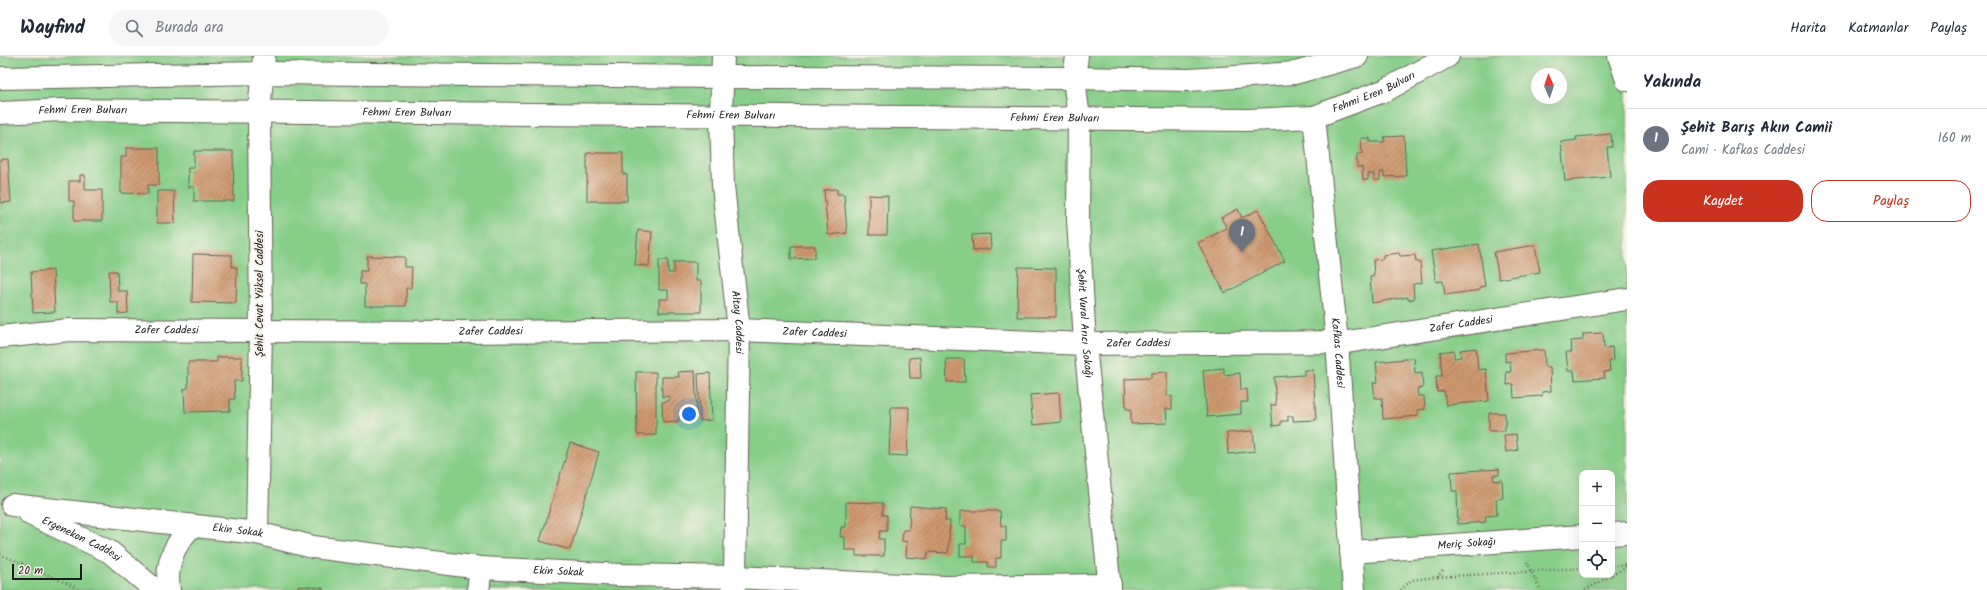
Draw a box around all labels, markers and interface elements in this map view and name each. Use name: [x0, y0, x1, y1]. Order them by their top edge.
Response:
search box: [109, 10, 389, 46]
text: Wayfind: [20, 13, 85, 43]
text: Burada ara: [155, 16, 223, 40]
icon: search: [123, 17, 145, 39]
text: Harita: [1790, 17, 1826, 39]
text: Katmanlar: [1848, 17, 1908, 39]
text: Paylaş: [1930, 17, 1967, 39]
street label: Fehmi Eren Bulvarı: [1330, 66, 1419, 118]
north arrow: [1531, 68, 1567, 104]
text: Yakında: [1643, 69, 1701, 96]
street label: Fehmi Eren Bulvarı: [38, 101, 128, 120]
street label: Fehmi Eren Bulvarı: [362, 104, 452, 122]
street label: Fehmi Eren Bulvarı: [686, 106, 776, 125]
street label: Fehmi Eren Bulvarı: [1010, 109, 1100, 128]
text: Şehit Barış Akın Camii: [1681, 116, 1832, 140]
text: 1: [1654, 128, 1658, 149]
text: 160 m: [1938, 128, 1971, 149]
text: Cami · Kafkas Caddesi: [1681, 140, 1805, 161]
button: Kaydet: [1643, 180, 1803, 222]
button: Paylaş: [1811, 180, 1971, 222]
pin: 1: [1229, 219, 1255, 252]
street label: Şehit Cevat Yüksel Caddesi: [251, 230, 269, 357]
street label: Şehit Vural Arıcı Sokağı: [1072, 268, 1097, 379]
street label: Altay Caddesi: [726, 290, 748, 354]
street label: Zafer Caddesi: [1428, 311, 1494, 338]
street label: Kafkas Caddesi: [1326, 317, 1349, 389]
street label: Zafer Caddesi: [135, 321, 199, 340]
street label: Zafer Caddesi: [458, 323, 523, 341]
street label: Zafer Caddesi: [782, 323, 847, 343]
street label: Zafer Caddesi: [1106, 334, 1171, 353]
your location: [679, 404, 699, 424]
map controls: [1579, 470, 1615, 578]
button: +: [1579, 470, 1615, 506]
button: −: [1579, 506, 1615, 542]
street label: Ergenekon Caddesi: [39, 512, 125, 567]
street label: Ekin Sokak: [211, 519, 266, 543]
street label: Meriç Sokağı: [1437, 533, 1497, 555]
button: locate: [1579, 542, 1615, 578]
scale bar: [12, 562, 82, 581]
text: 20 m: [18, 562, 43, 580]
street label: Ekin Sokak: [532, 562, 585, 582]

